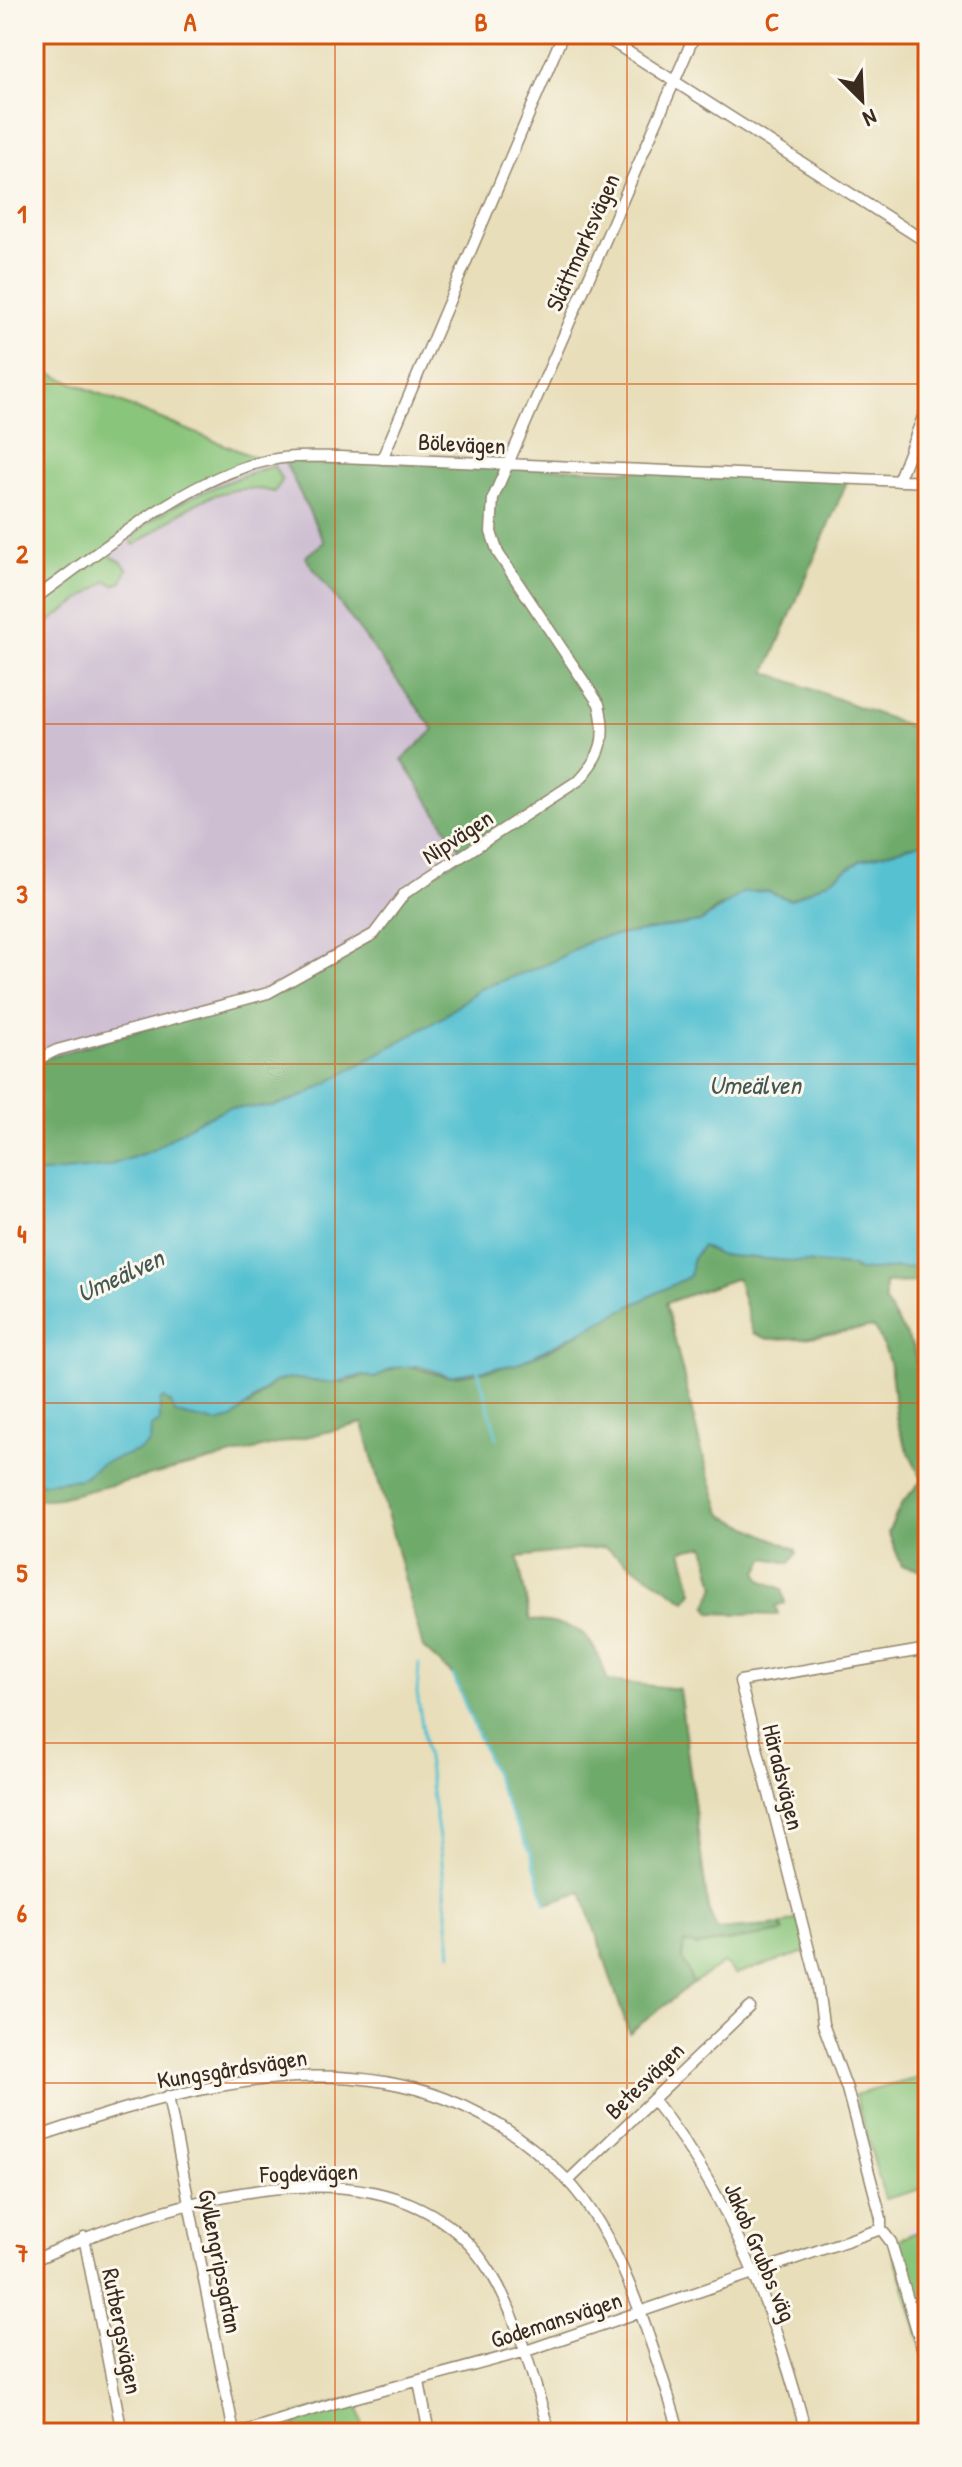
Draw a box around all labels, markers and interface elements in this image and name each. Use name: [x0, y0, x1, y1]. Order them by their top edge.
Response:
text: A: [184, 4, 197, 39]
text: B: [474, 4, 488, 39]
text: C: [765, 4, 779, 39]
north arrow: [822, 60, 902, 140]
text: N: [858, 102, 882, 134]
street label: Slättmarksvägen: [537, 168, 627, 316]
text: 1: [17, 196, 27, 231]
street label: Bölevägen: [417, 425, 507, 461]
text: 2: [16, 536, 29, 571]
street label: Nipvägen: [415, 801, 499, 871]
text: 3: [16, 876, 28, 911]
water label: Umeälven: [709, 1067, 803, 1102]
text: 4: [17, 1216, 27, 1251]
water label: Umeälven: [71, 1239, 171, 1310]
text: 5: [17, 1555, 28, 1590]
street label: Häradsvägen: [755, 1721, 813, 1833]
text: 6: [17, 1895, 28, 1930]
street label: Betesvägen: [597, 2034, 691, 2126]
street label: Kungsgårdsvägen: [155, 2040, 309, 2096]
street label: Fogdevägen: [258, 2154, 359, 2190]
street label: Jakob Grubbs väg: [717, 2178, 805, 2326]
street label: Gyllengripsgatan: [191, 2186, 251, 2336]
text: 7: [15, 2235, 29, 2270]
street label: Rutbergsvägen: [95, 2265, 151, 2397]
street label: Godemansvägen: [486, 2283, 626, 2355]

